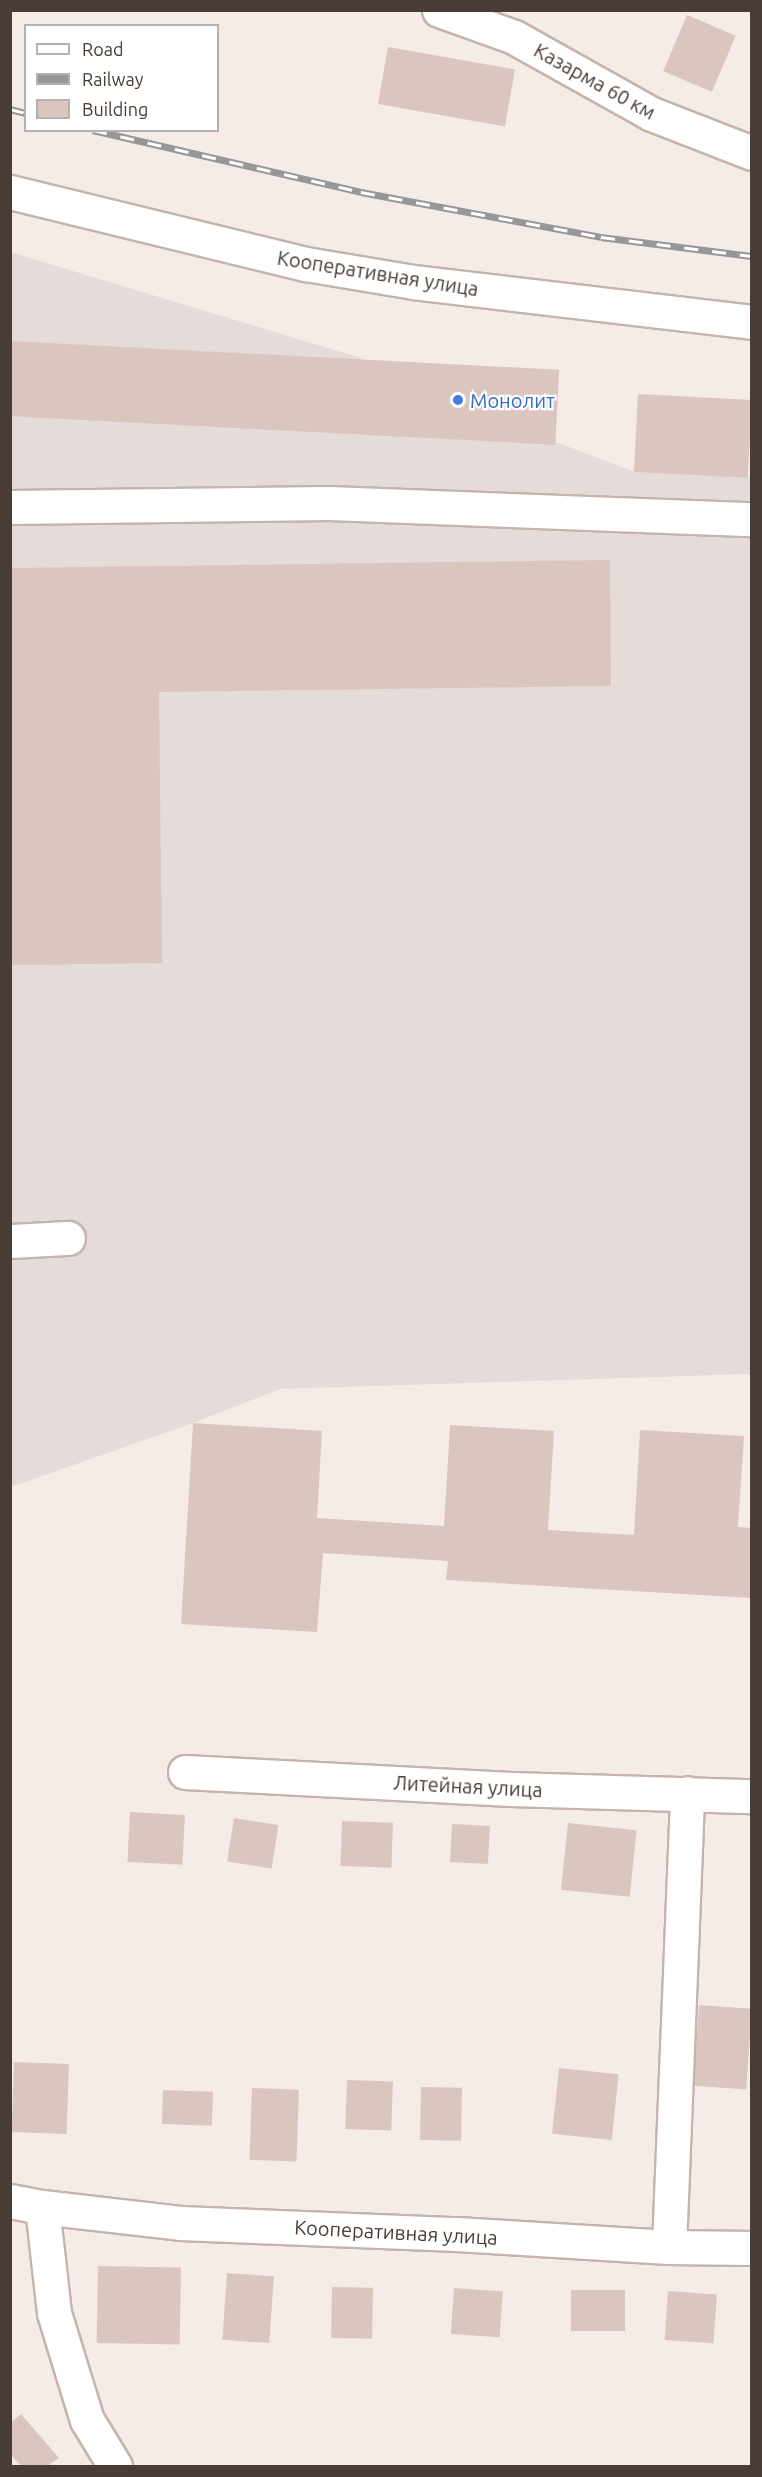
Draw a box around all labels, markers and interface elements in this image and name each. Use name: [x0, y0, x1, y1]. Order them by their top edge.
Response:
legend: [24, 24, 219, 132]
street label: Казарма 60 км: [530, 38, 660, 124]
text: Road: [82, 39, 124, 59]
text: Railway: [82, 69, 143, 89]
text: Building: [82, 99, 148, 119]
street label: Кооперативная улица: [276, 245, 480, 301]
place label: Монолит: [470, 388, 555, 412]
marker: Монолит: [451, 393, 465, 407]
street label: Литейная улица: [393, 1770, 543, 1802]
street label: Кооперативная улица: [294, 2215, 498, 2249]

